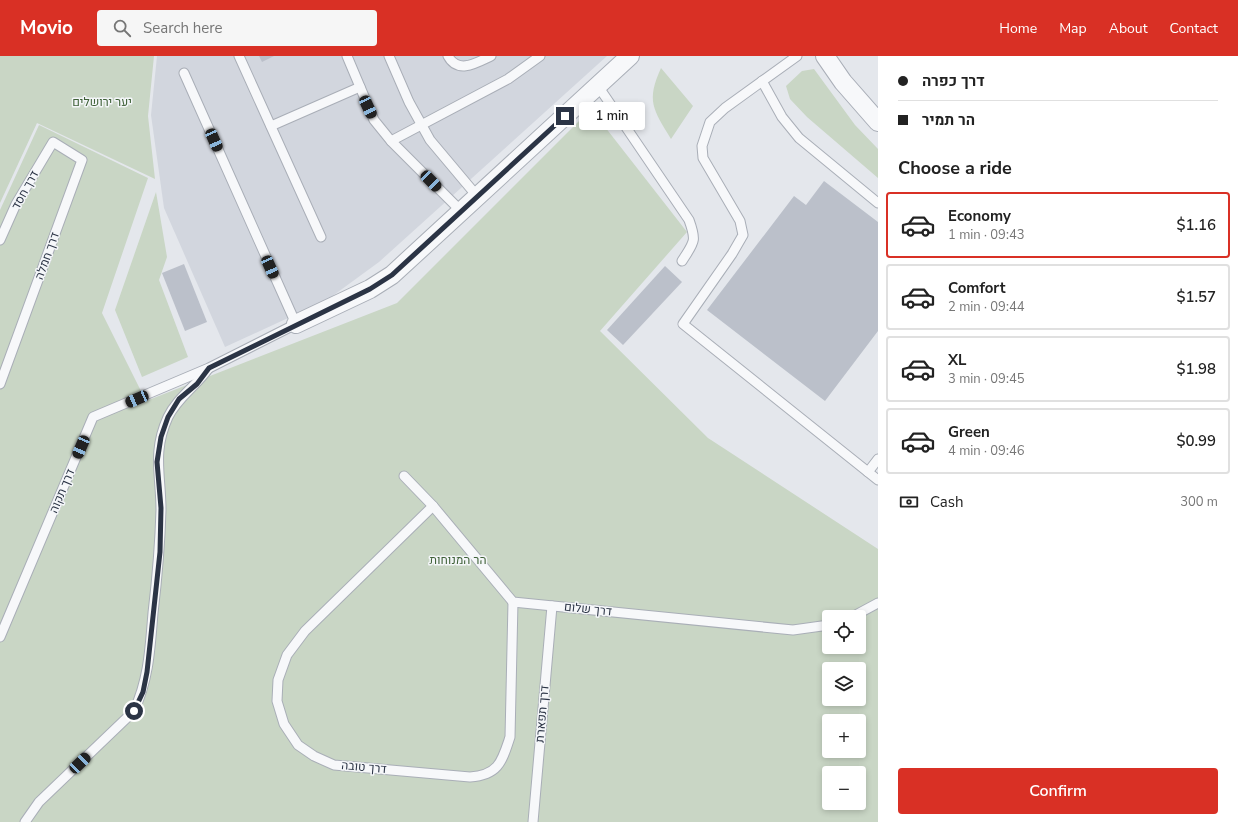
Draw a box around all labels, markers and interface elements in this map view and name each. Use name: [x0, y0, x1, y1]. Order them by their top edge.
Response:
search box: [97, 10, 377, 46]
text: Movio: [20, 15, 73, 41]
icon: search: [111, 17, 133, 39]
text: Search here: [143, 18, 223, 38]
text: Home: [999, 19, 1037, 38]
text: Map: [1059, 19, 1087, 38]
text: About: [1109, 19, 1148, 38]
text: Contact: [1170, 19, 1218, 38]
text: דרך כפרה: [922, 71, 985, 91]
park label: יער ירושלים: [72, 94, 132, 110]
car: [357, 94, 379, 120]
callout: 1 min: [579, 102, 645, 130]
route end: [556, 107, 574, 125]
text: 1 min: [595, 107, 629, 125]
text: הר תמיר: [922, 110, 975, 130]
car: [204, 127, 224, 153]
text: Choose a ride: [898, 156, 1012, 180]
street label: דרך חסד: [8, 168, 42, 212]
car: [418, 168, 444, 194]
text: Economy: [948, 206, 1011, 226]
icon: car: [900, 207, 936, 243]
text: $1.16: [1176, 215, 1216, 235]
text: 1 min · 09:43: [948, 226, 1024, 244]
street label: דרך חמלה: [31, 230, 63, 282]
car: [260, 254, 280, 280]
text: Comfort: [948, 278, 1005, 298]
icon: car: [900, 279, 936, 315]
text: $1.57: [1176, 287, 1216, 307]
text: 2 min · 09:44: [948, 298, 1024, 316]
text: XL: [948, 350, 967, 370]
icon: car: [900, 351, 936, 387]
text: $1.98: [1176, 359, 1216, 379]
text: 3 min · 09:45: [948, 370, 1024, 388]
car: [124, 389, 150, 409]
text: Green: [948, 422, 990, 442]
icon: car: [900, 423, 936, 459]
text: $0.99: [1176, 431, 1216, 451]
car: [71, 434, 91, 460]
text: 4 min · 09:46: [948, 442, 1024, 460]
street label: דרך תקוה: [46, 466, 78, 516]
icon: cash: [898, 491, 920, 513]
text: Cash: [930, 492, 964, 512]
text: 300 m: [1180, 493, 1218, 511]
park label: הר המנוחות: [430, 552, 486, 568]
street label: דרך שלום: [563, 599, 613, 619]
map controls: [822, 610, 866, 810]
button: locate: [822, 610, 866, 654]
button: layers: [822, 662, 866, 706]
street label: דרך תפארת: [532, 685, 552, 743]
route start: [125, 702, 143, 720]
button: +: [822, 714, 866, 758]
car: [67, 750, 93, 776]
street label: דרך טובה: [341, 757, 387, 777]
button: −: [822, 766, 866, 810]
button: Confirm: [898, 768, 1218, 814]

